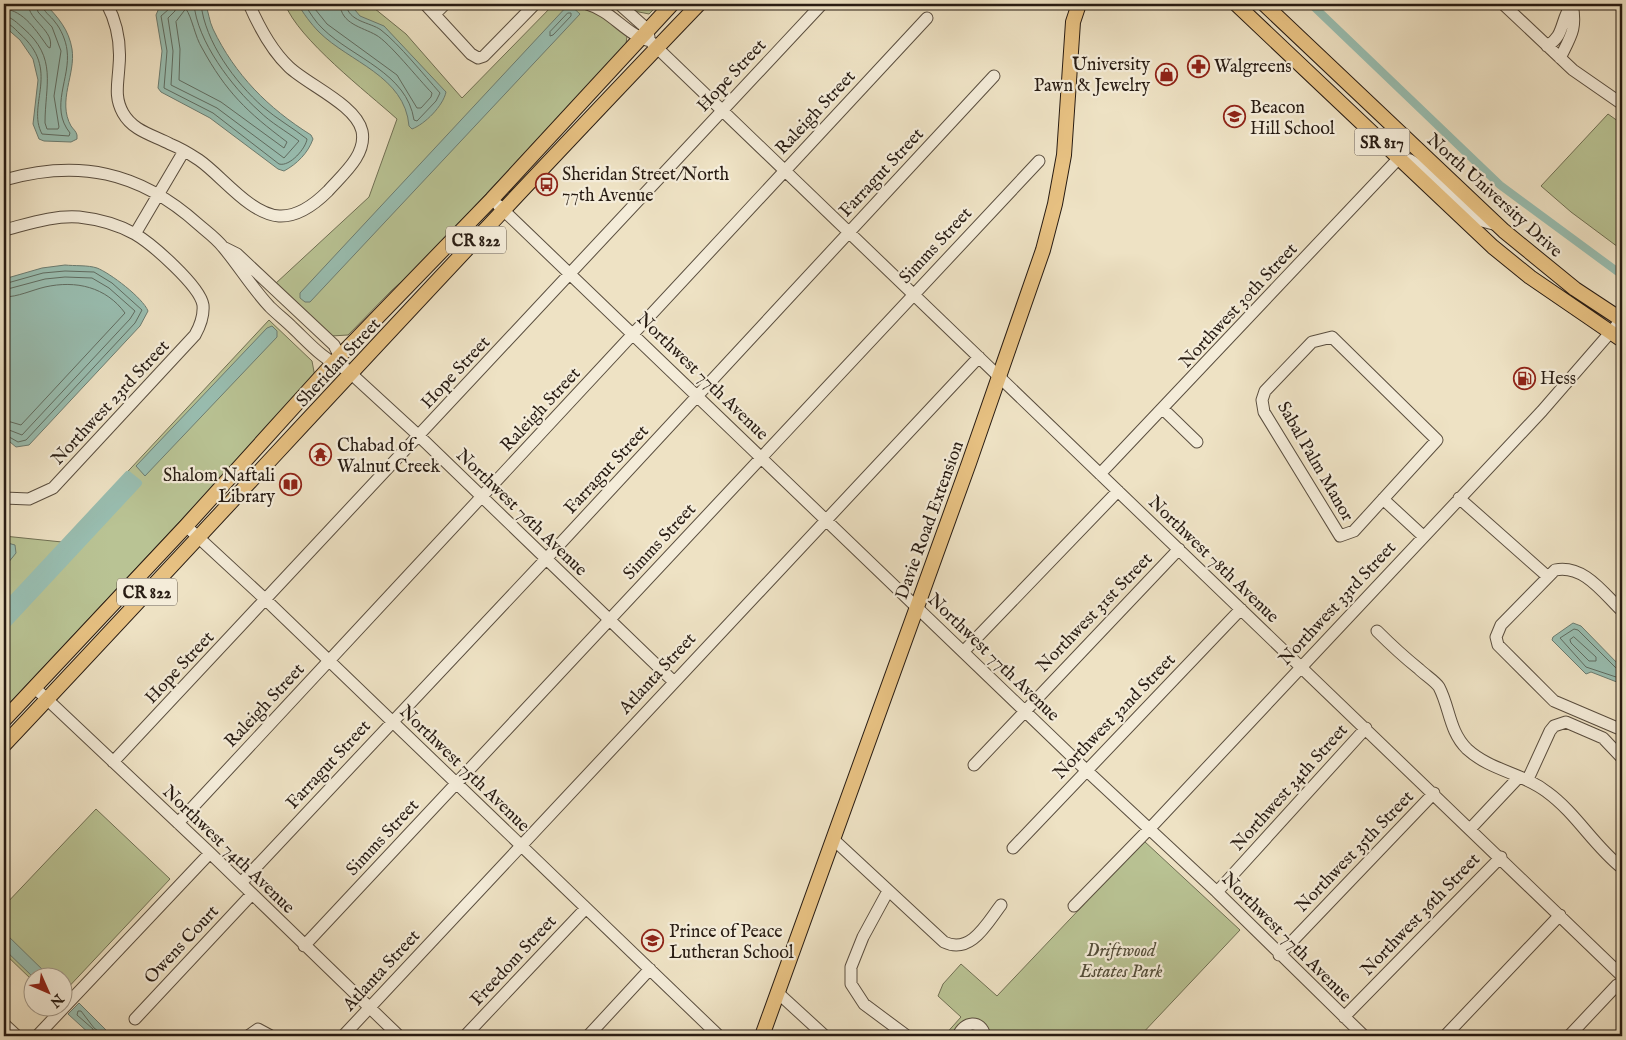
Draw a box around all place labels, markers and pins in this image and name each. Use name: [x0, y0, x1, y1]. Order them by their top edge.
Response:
place label: University Pawn & Jewelry: [1034, 54, 1150, 98]
pharmacy icon: Walgreens: [1186, 54, 1210, 78]
place label: Walgreens: [1214, 56, 1292, 79]
shop icon: University Pawn & Jewelry: [1154, 62, 1178, 86]
place label: Beacon Hill School: [1250, 97, 1335, 141]
school or university icon: Beacon Hill School: [1222, 105, 1246, 129]
place label: Sheridan Street/North 77th Avenue: [562, 164, 730, 208]
bus stop icon: Sheridan Street/North 77th Avenue: [534, 172, 558, 196]
fuel station icon: Hess: [1512, 366, 1536, 390]
place label: Hess: [1540, 368, 1576, 391]
place label: Chabad of Walnut Creek: [337, 435, 441, 479]
temple icon: Chabad of Walnut Creek: [309, 443, 333, 467]
place label: Shalom Naftali Library: [163, 465, 275, 509]
library icon: Shalom Naftali Library: [279, 473, 303, 497]
place label: Prince of Peace Lutheran School: [669, 921, 794, 965]
school or university icon: Prince of Peace Lutheran School: [641, 929, 665, 953]

